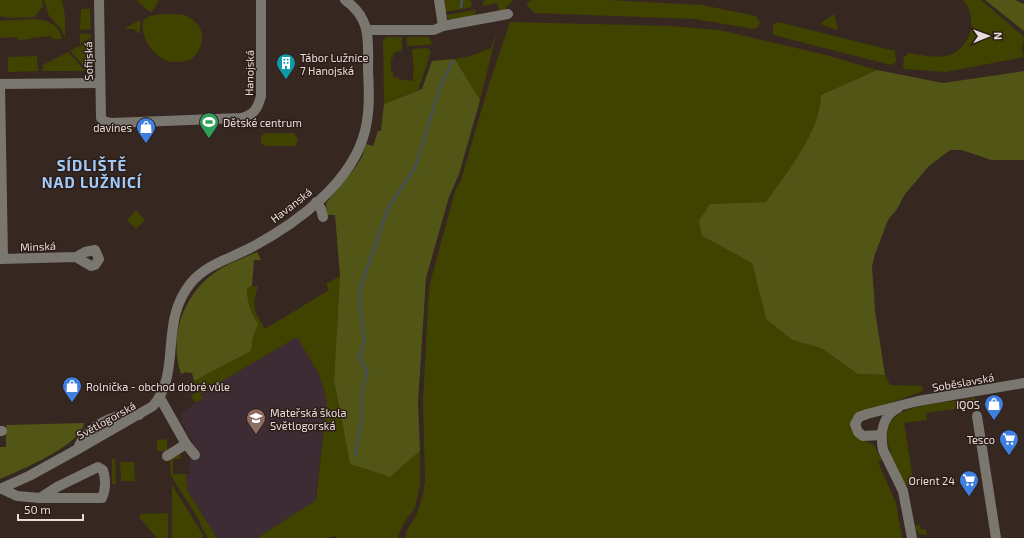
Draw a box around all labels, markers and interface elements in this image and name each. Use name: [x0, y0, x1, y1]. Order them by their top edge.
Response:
north arrow: [968, 16, 1008, 56]
text: N: [992, 32, 1005, 40]
street label: Sofijská: [81, 41, 96, 81]
street label: Hanojská: [242, 50, 257, 96]
place label: Tábor Lužnice 7 Hanojská: [300, 51, 368, 78]
building icon: Tábor Lužnice 7 Hanojská: [275, 52, 297, 80]
sports icon: Dětské centrum: [198, 111, 220, 139]
shop icon: davines: [135, 116, 157, 144]
place label: Dětské centrum: [223, 116, 302, 129]
place label: davines: [93, 121, 132, 134]
district label: SÍDLIŠTĚ NAD LUŽNICÍ: [42, 156, 142, 191]
street label: Havanská: [268, 185, 314, 225]
street label: Minská: [20, 239, 56, 253]
street label: Soběslavská: [931, 370, 995, 394]
shop icon: Rolnička - obchod dobré vůle: [61, 375, 83, 403]
place label: Rolnička - obchod dobré vůle: [86, 380, 230, 393]
shop icon: IQOS: [983, 393, 1005, 421]
street label: Světlogorská: [74, 398, 138, 442]
place label: IQOS: [956, 398, 980, 412]
place label: Mateřská škola Světlogorská: [270, 406, 346, 432]
school or university icon: Mateřská škola Světlogorská: [245, 407, 267, 435]
supermarket icon: Tesco: [998, 428, 1020, 456]
place label: Tesco: [967, 433, 995, 446]
supermarket icon: Orient 24: [958, 469, 980, 497]
place label: Orient 24: [909, 474, 955, 487]
scale bar: [18, 496, 83, 522]
text: 50 m: [24, 502, 51, 516]

